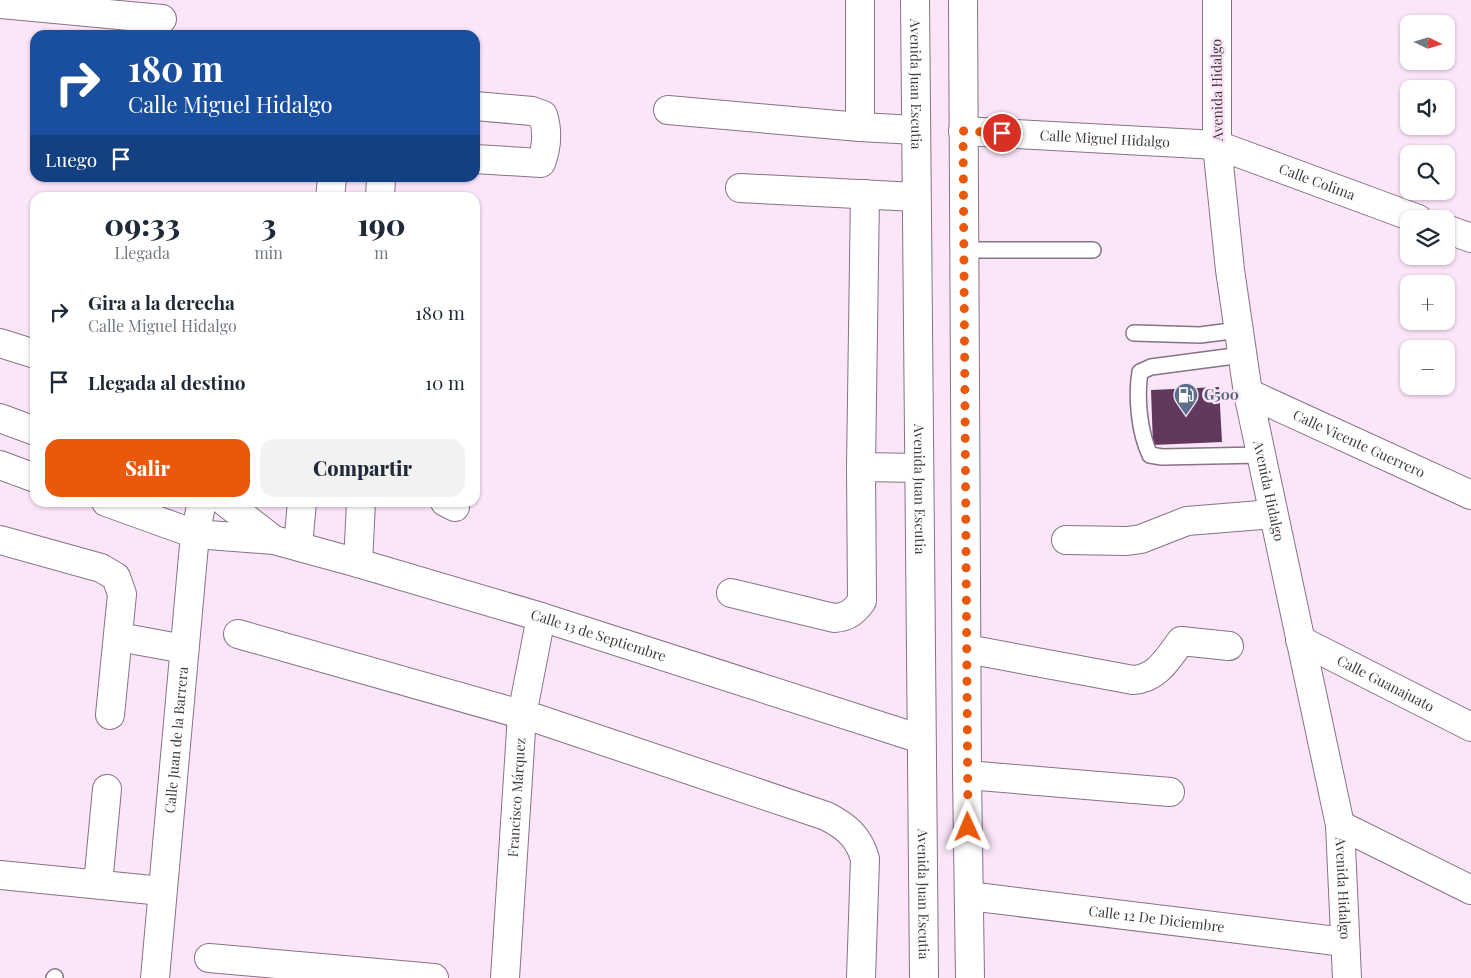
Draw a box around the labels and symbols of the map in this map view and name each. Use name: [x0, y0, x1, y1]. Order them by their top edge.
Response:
north arrow: [1400, 15, 1455, 70]
street label: Avenida Juan Escutia: [906, 18, 926, 149]
street label: Avenida Hidalgo: [1206, 38, 1227, 142]
pin: [981, 112, 1023, 154]
street label: Calle Miguel Hidalgo: [1039, 125, 1171, 151]
street label: Calle Colima: [1276, 159, 1358, 204]
fuel station icon: G500: [1173, 382, 1199, 416]
place label: G500: [1204, 385, 1239, 404]
street label: Calle Vicente Guerrero: [1290, 405, 1428, 482]
street label: Avenida Juan Escutia: [910, 423, 930, 554]
street label: Avenida Hidalgo: [1249, 438, 1289, 543]
street label: Calle 13 de Septiembre: [529, 605, 669, 666]
street label: Calle Guanajuato: [1334, 650, 1438, 716]
street label: Calle Juan de la Barrera: [160, 666, 192, 814]
street label: Francisco Márquez: [503, 737, 530, 858]
position arrow: [941, 800, 993, 852]
street label: Avenida Juan Escutia: [914, 827, 934, 959]
street label: Avenida Hidalgo: [1332, 836, 1355, 940]
street label: Calle 12 De Diciembre: [1088, 901, 1226, 936]

